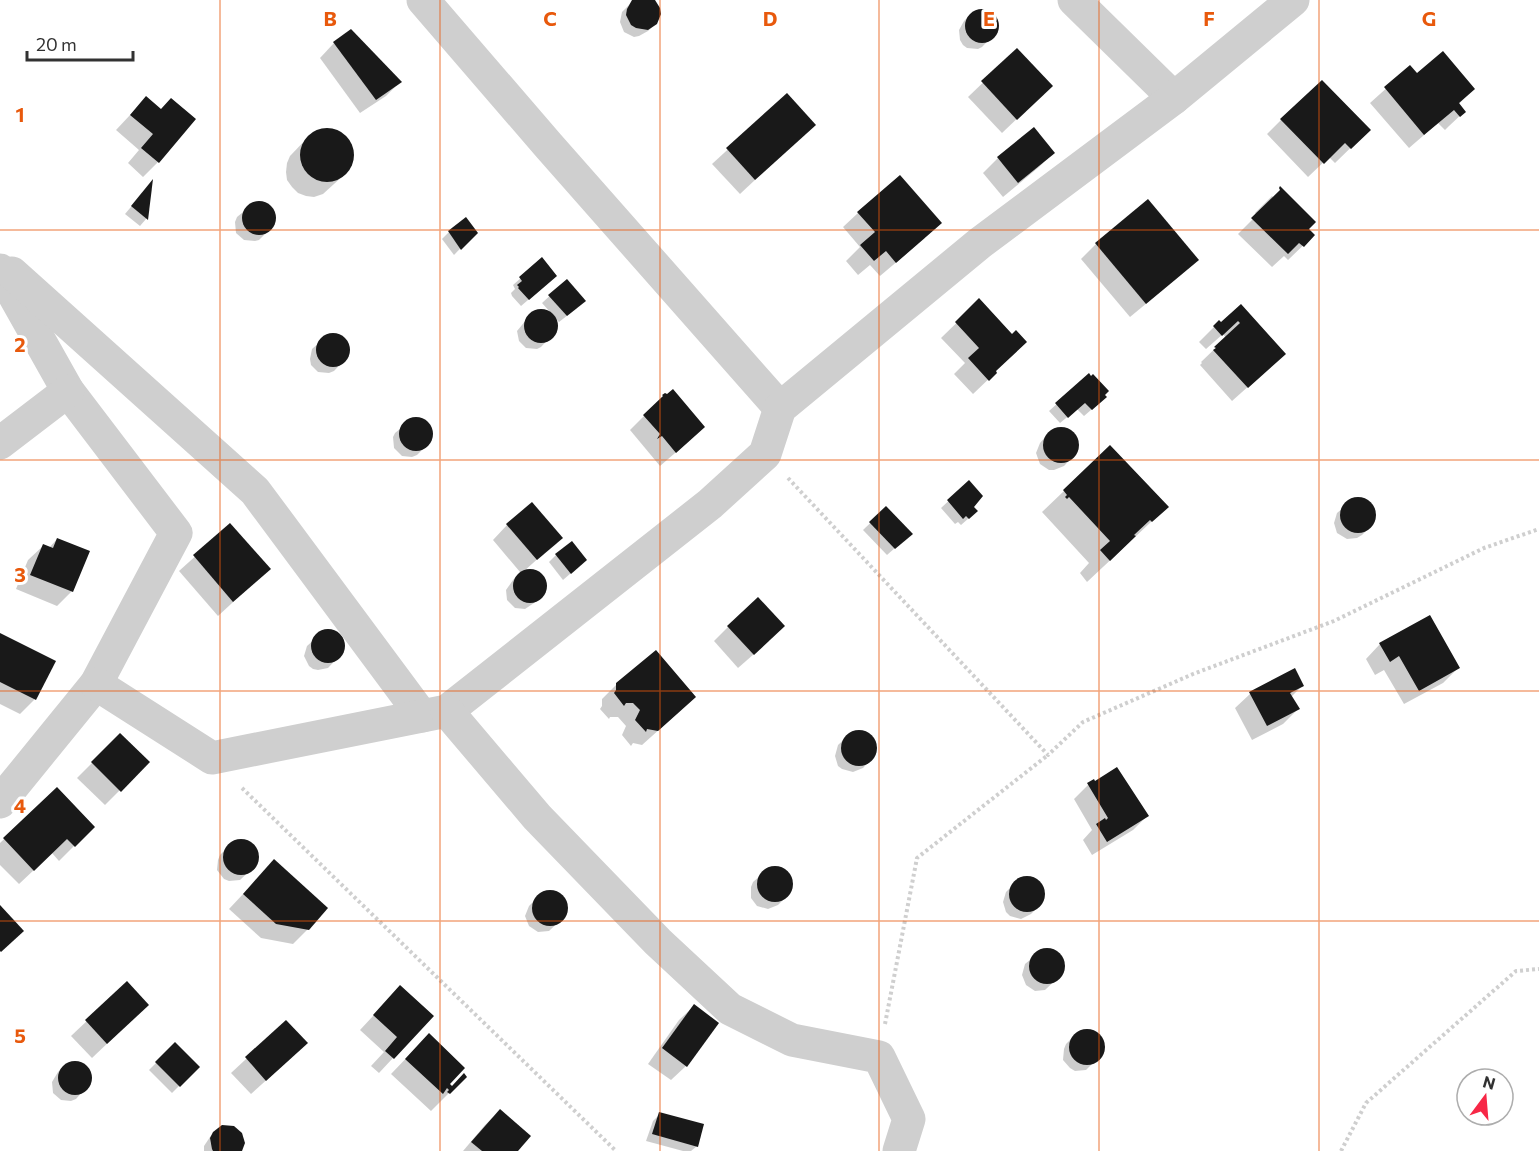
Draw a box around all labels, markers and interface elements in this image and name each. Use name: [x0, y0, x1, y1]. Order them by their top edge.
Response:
text: B: [323, 6, 337, 30]
text: C: [543, 6, 557, 30]
text: D: [763, 6, 777, 30]
text: E: [983, 6, 995, 30]
text: F: [1203, 6, 1215, 30]
text: G: [1422, 6, 1436, 30]
scale bar: [27, 24, 134, 62]
text: 20 m: [36, 33, 77, 55]
text: 1: [15, 102, 25, 126]
text: 2: [14, 332, 26, 356]
text: 3: [14, 562, 26, 586]
text: 4: [14, 793, 26, 817]
text: 5: [14, 1023, 26, 1047]
north arrow: [1455, 1067, 1515, 1127]
text: N: [1481, 1071, 1498, 1093]

